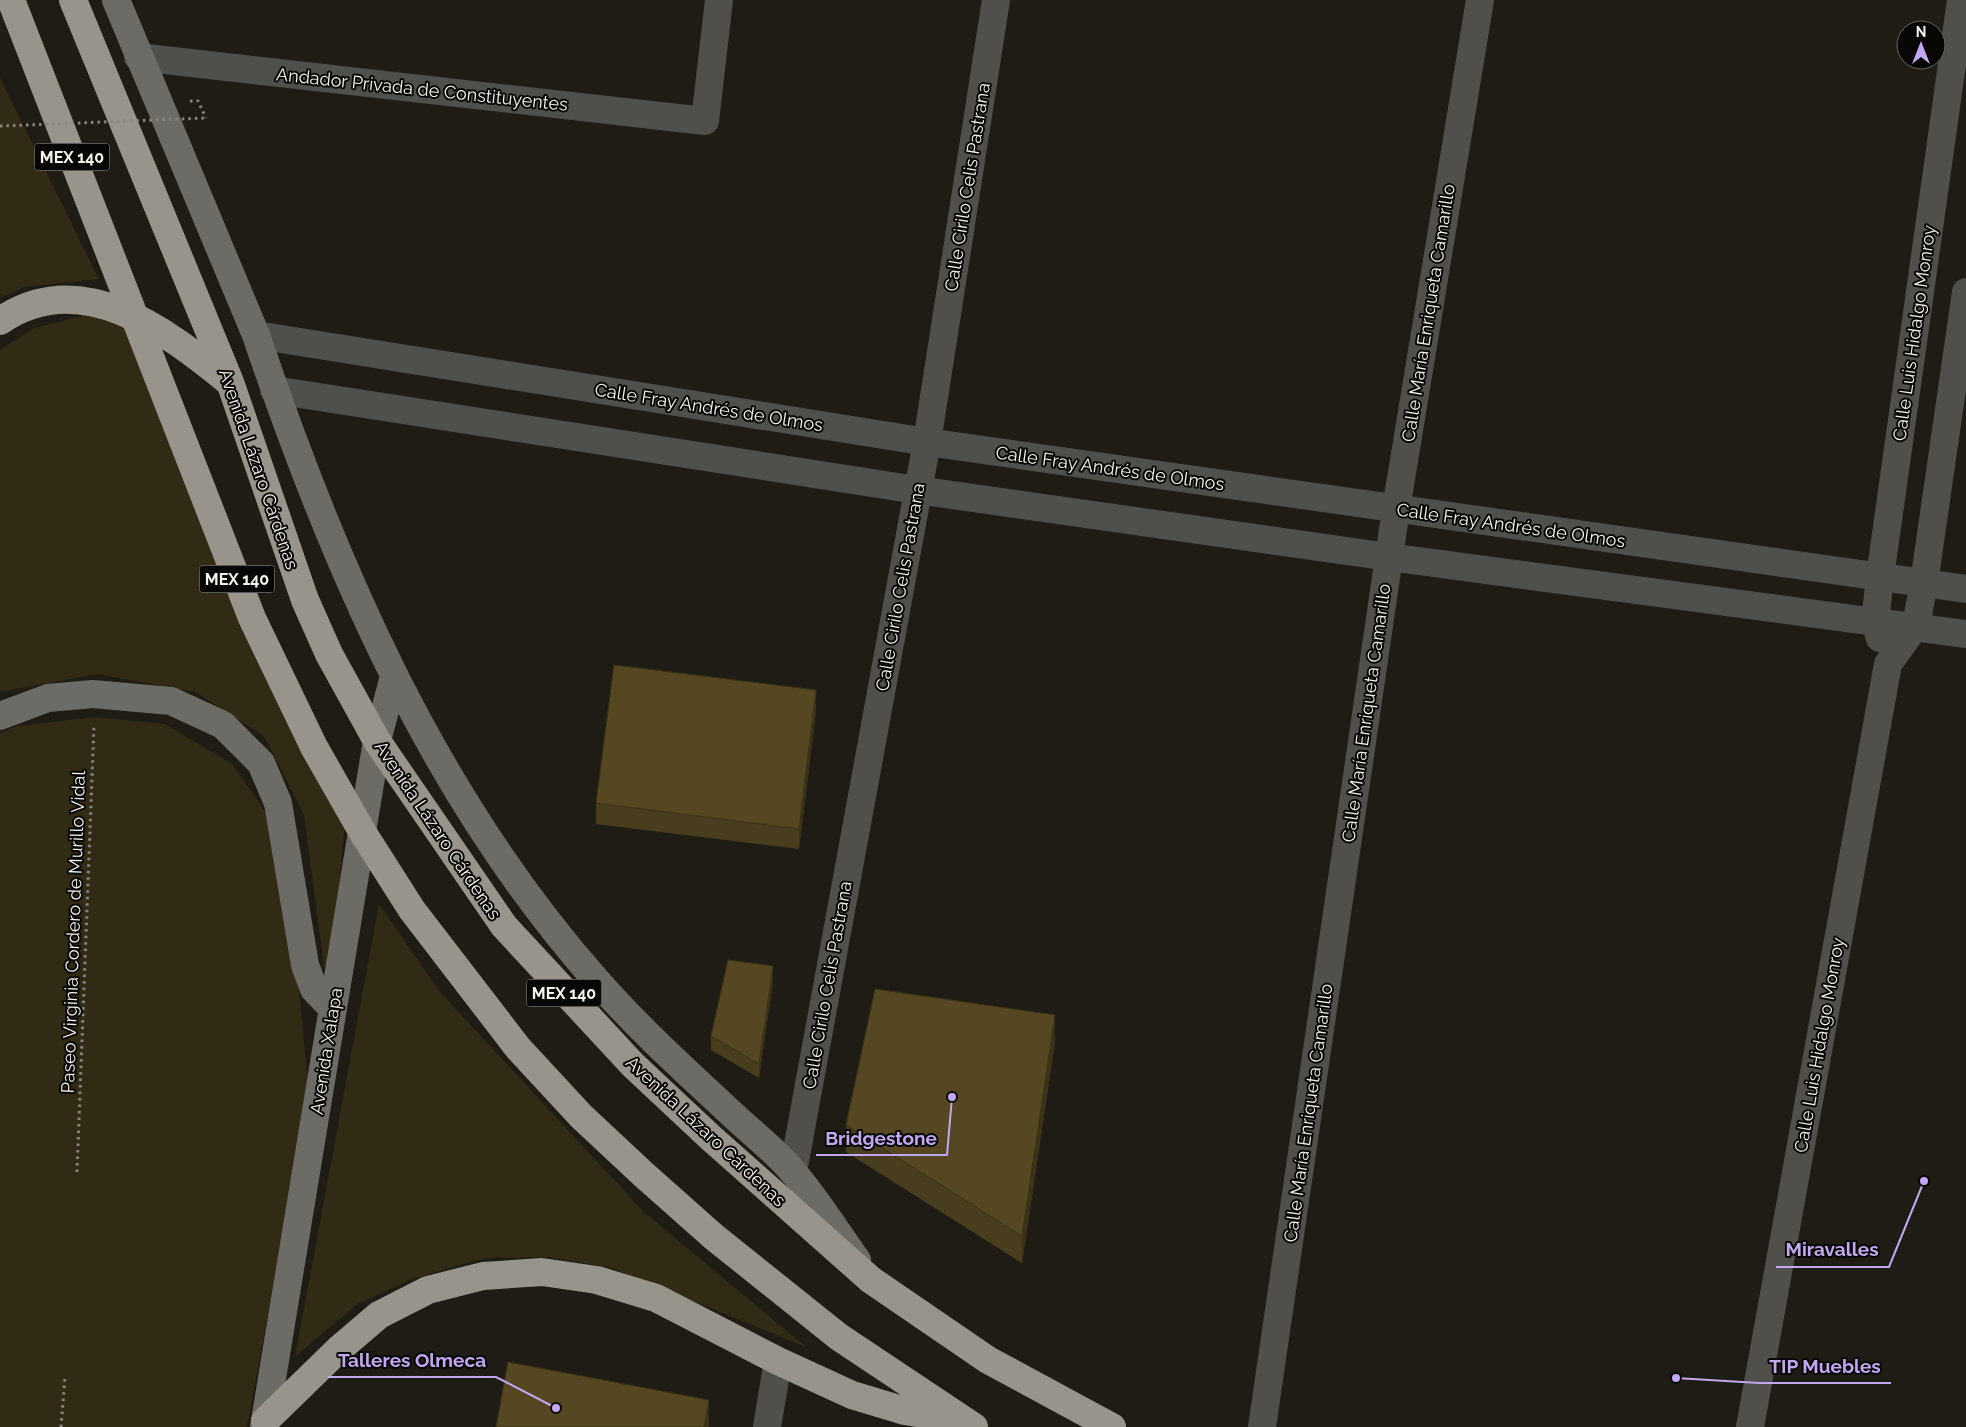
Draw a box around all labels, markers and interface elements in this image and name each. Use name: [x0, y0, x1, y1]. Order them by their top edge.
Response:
north arrow: [1896, 20, 1946, 70]
text: N: [1916, 24, 1926, 40]
street label: Andador Privada de Constituyentes: [275, 63, 569, 115]
street label: Calle Cirilo Celis Pastrana: [940, 81, 994, 293]
road number: MEX 140: [34, 144, 110, 170]
street label: Calle María Enriqueta Camarillo: [1397, 182, 1459, 443]
street label: Calle Luis Hidalgo Monroy: [1888, 223, 1940, 442]
street label: Avenida Lázaro Cárdenas: [215, 366, 303, 572]
street label: Calle Fray Andrés de Olmos: [593, 379, 825, 435]
street label: Calle Fray Andrés de Olmos: [994, 442, 1226, 494]
street label: Calle Cirilo Celis Pastrana: [871, 481, 929, 693]
street label: Calle Fray Andrés de Olmos: [1395, 499, 1627, 551]
road number: MEX 140: [200, 566, 274, 592]
street label: Calle María Enriqueta Camarillo: [1337, 582, 1395, 844]
street label: Avenida Lázaro Cárdenas: [370, 737, 506, 923]
street label: Paseo Virginia Cordero de Murillo Vidal: [57, 770, 89, 1094]
street label: Calle Cirilo Celis Pastrana: [798, 879, 856, 1091]
street label: Calle Luis Hidalgo Monroy: [1790, 936, 1848, 1154]
road number: MEX 140: [526, 980, 602, 1006]
street label: Calle María Enriqueta Camarillo: [1279, 982, 1337, 1244]
street label: Avenida Xalapa: [306, 986, 346, 1116]
street label: Avenida Lázaro Cárdenas: [622, 1051, 790, 1211]
callout: Bridgestone: [816, 1121, 947, 1155]
text: Bridgestone: [825, 1127, 937, 1149]
callout: Miravalles: [1776, 1233, 1889, 1267]
text: Miravalles: [1785, 1238, 1879, 1260]
callout: Talleres Olmeca: [328, 1343, 496, 1377]
text: Talleres Olmeca: [338, 1349, 486, 1371]
callout: TIP Muebles: [1759, 1349, 1891, 1383]
text: TIP Muebles: [1769, 1355, 1881, 1377]

